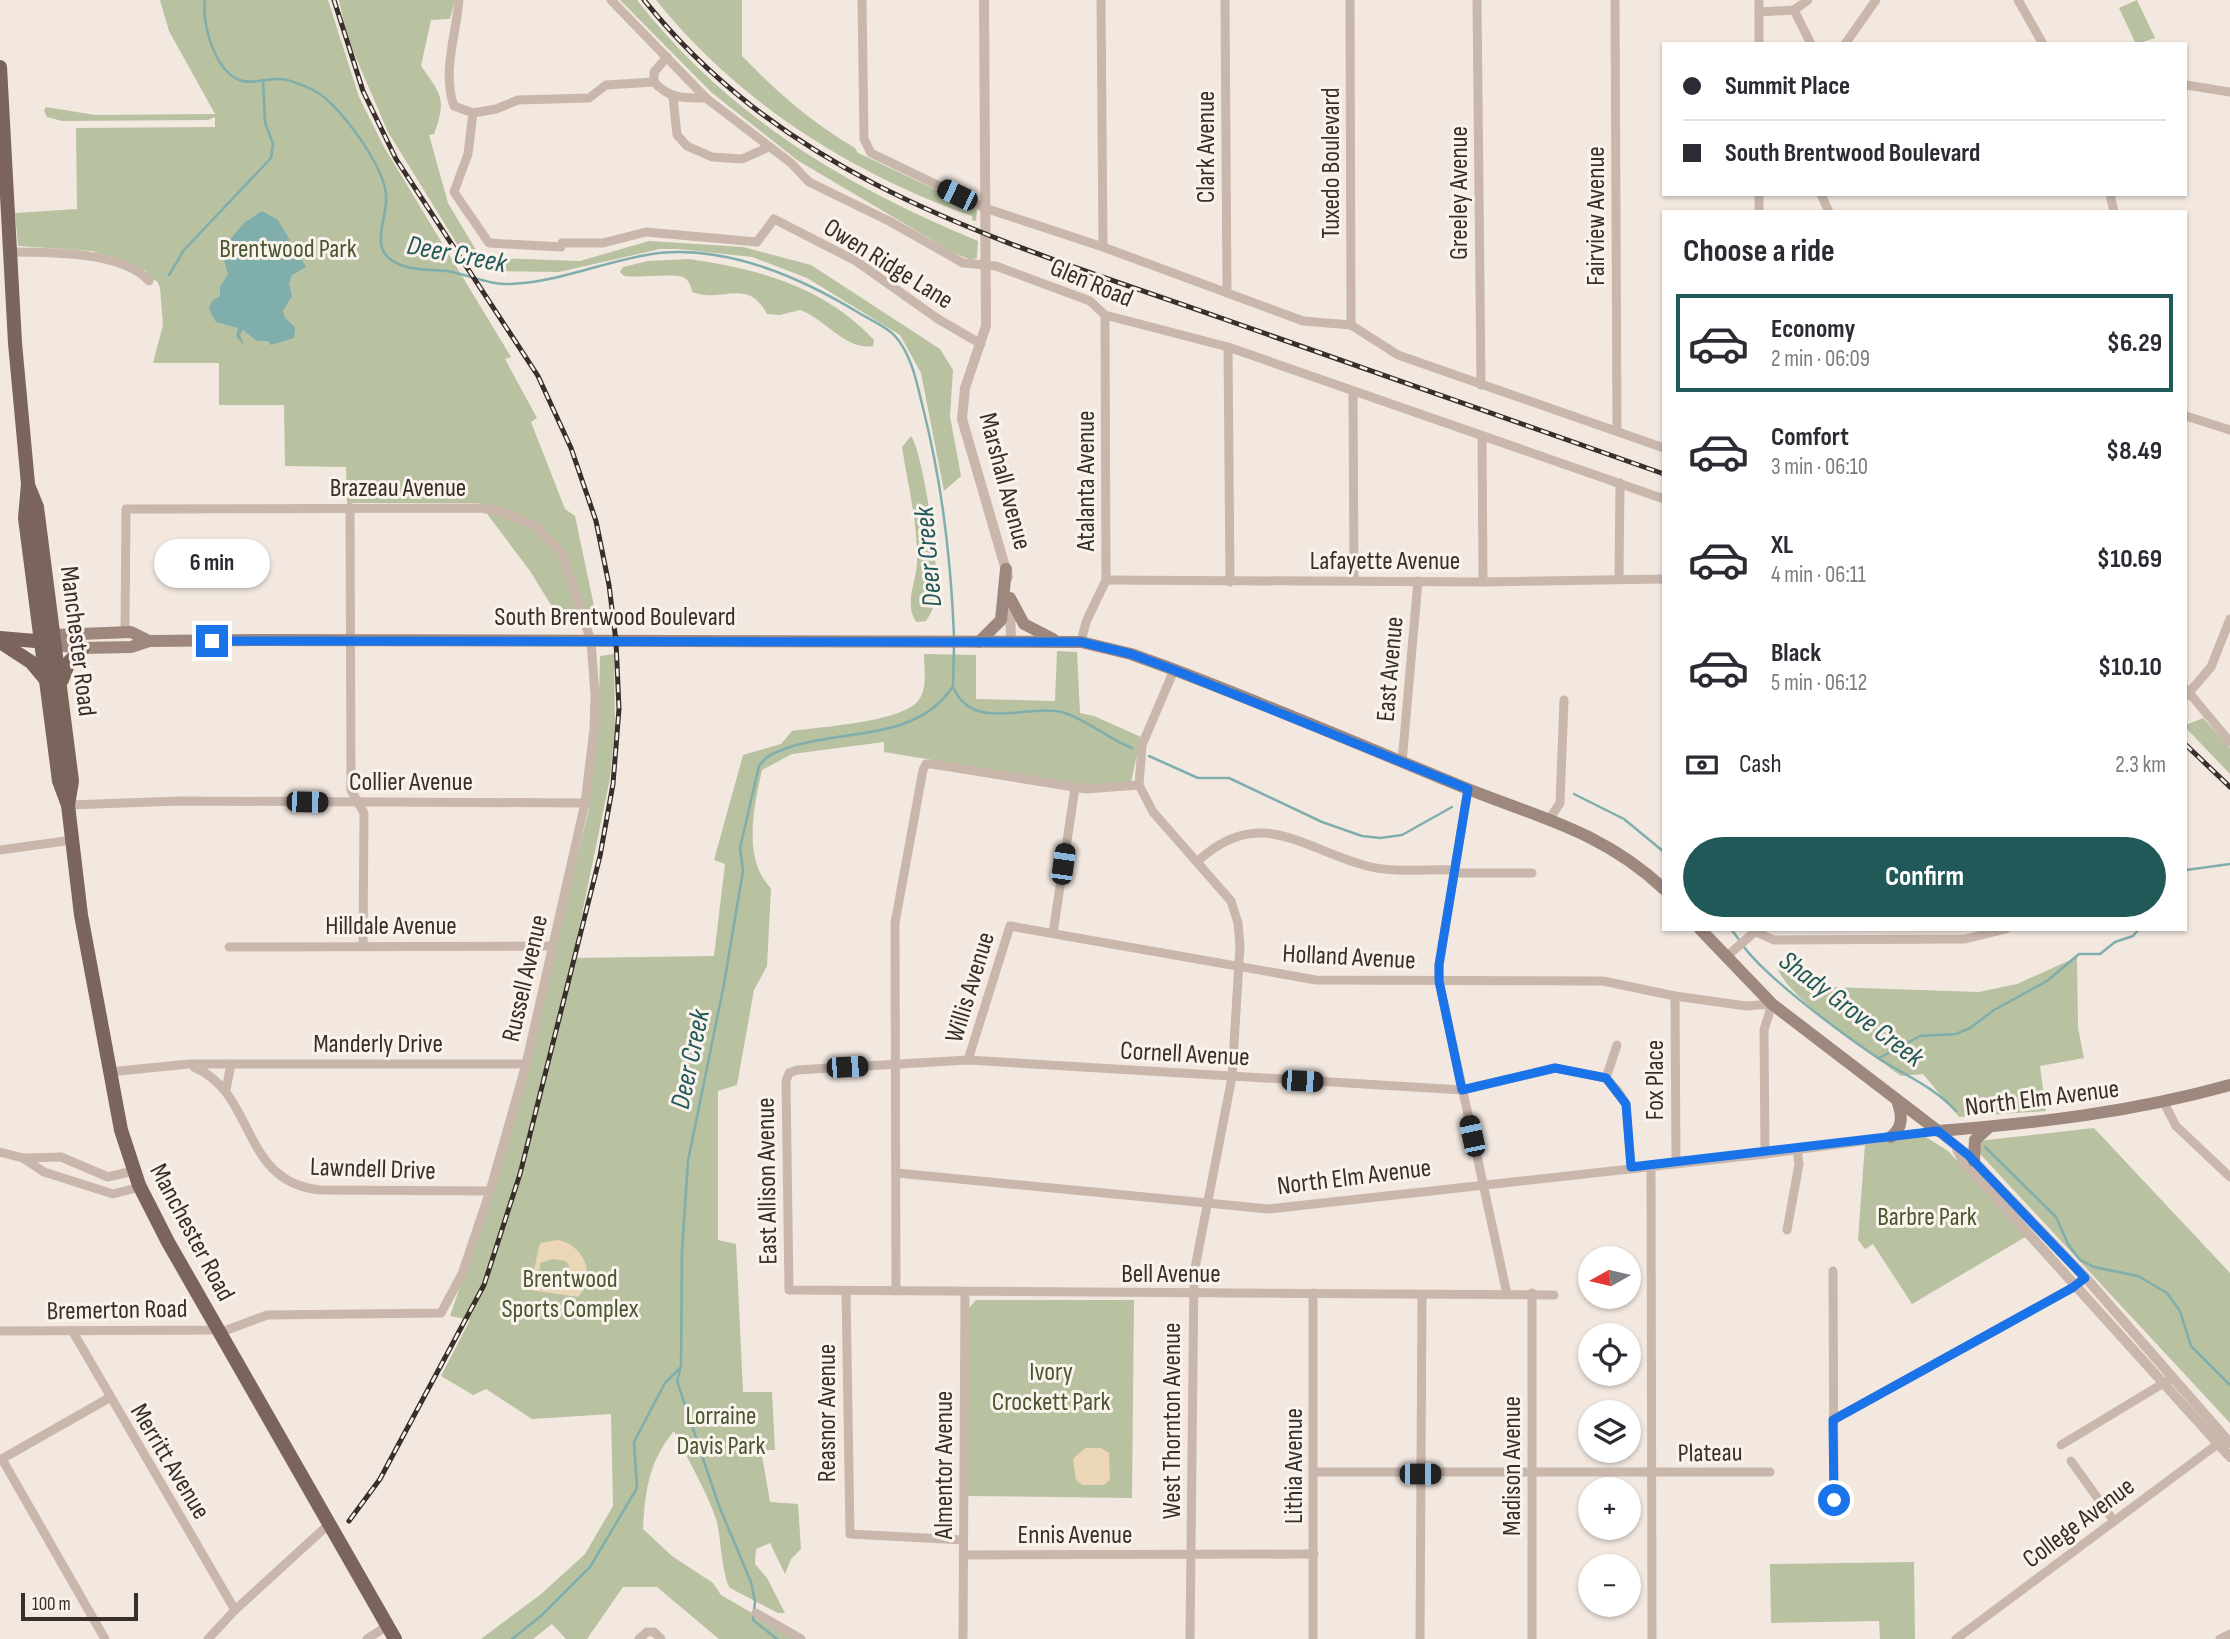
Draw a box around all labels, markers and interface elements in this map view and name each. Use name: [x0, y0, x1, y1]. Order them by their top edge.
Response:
text: Summit Place: [1725, 71, 1850, 102]
street label: Tuxedo Boulevard: [1316, 88, 1347, 238]
street label: Clark Avenue: [1191, 91, 1222, 203]
street label: Greeley Avenue: [1444, 126, 1475, 260]
text: South Brentwood Boulevard: [1725, 138, 1980, 169]
street label: Fairview Avenue: [1581, 146, 1612, 286]
car: [934, 176, 981, 214]
street label: Owen Ridge Lane: [818, 212, 959, 316]
water label: Deer Creek: [404, 229, 511, 281]
text: Choose a ride: [1683, 232, 1835, 271]
park label: Brentwood Park: [219, 234, 357, 265]
street label: Glen Road: [1045, 252, 1137, 315]
icon: car: [1687, 312, 1750, 375]
text: Economy: [1771, 314, 1855, 345]
text: $6.29: [2107, 328, 2162, 359]
text: 2 min · 06:09: [1771, 345, 1870, 373]
street label: Marshall Avenue: [971, 410, 1038, 553]
street label: Atalanta Avenue: [1071, 411, 1102, 552]
icon: car: [1687, 420, 1750, 483]
text: Comfort: [1771, 422, 1849, 453]
text: $8.49: [2106, 436, 2162, 467]
text: 3 min · 06:10: [1771, 453, 1868, 481]
street label: Brazeau Avenue: [330, 473, 466, 504]
water label: Deer Creek: [908, 504, 949, 608]
icon: car: [1687, 528, 1750, 591]
text: XL: [1771, 530, 1793, 561]
callout: 6 min: [154, 540, 270, 588]
text: $10.69: [2097, 544, 2162, 575]
street label: Lafayette Avenue: [1310, 546, 1460, 577]
text: 6 min: [190, 549, 234, 577]
text: 4 min · 06:11: [1771, 561, 1866, 589]
street label: Manchester Road: [53, 564, 102, 718]
street label: South Brentwood Boulevard: [494, 602, 736, 633]
street label: East Avenue: [1370, 615, 1411, 723]
route end: [196, 625, 228, 657]
icon: car: [1687, 636, 1750, 699]
text: Black: [1771, 638, 1821, 669]
text: $10.10: [2098, 652, 2162, 683]
text: 5 min · 06:12: [1771, 669, 1867, 697]
icon: cash: [1683, 746, 1721, 784]
text: Cash: [1739, 749, 1782, 780]
text: 2.3 km: [2115, 751, 2166, 779]
street label: Collier Avenue: [349, 767, 473, 798]
car: [286, 791, 329, 813]
button: Confirm: [1683, 837, 2166, 917]
car: [1050, 842, 1077, 886]
street label: Hilldale Avenue: [325, 911, 457, 942]
street label: Russell Avenue: [496, 912, 555, 1045]
street label: Willis Avenue: [939, 928, 1002, 1046]
street label: Holland Avenue: [1282, 939, 1416, 976]
water label: Shady Grove Creek: [1772, 944, 1931, 1075]
water label: Deer Creek: [664, 1005, 717, 1112]
street label: Manderly Drive: [313, 1029, 443, 1060]
street label: Cornell Avenue: [1119, 1036, 1250, 1073]
street label: Fox Place: [1640, 1040, 1671, 1120]
car: [826, 1055, 869, 1079]
car: [1281, 1069, 1324, 1093]
street label: North Elm Avenue: [1963, 1074, 2121, 1123]
street label: East Allison Avenue: [751, 1097, 784, 1265]
car: [1458, 1113, 1487, 1159]
street label: Lawndell Drive: [310, 1152, 436, 1187]
street label: North Elm Avenue: [1275, 1153, 1433, 1202]
street label: Manchester Road: [143, 1159, 241, 1307]
park label: Barbre Park: [1877, 1202, 1977, 1233]
north arrow: [1578, 1246, 1642, 1309]
map controls: [1578, 1246, 1641, 1617]
street label: Bell Avenue: [1121, 1259, 1221, 1290]
park label: Brentwood Sports Complex: [501, 1264, 639, 1325]
street label: Bremerton Road: [46, 1294, 188, 1327]
street label: West Thornton Avenue: [1157, 1323, 1188, 1519]
button: locate: [1578, 1323, 1641, 1386]
street label: Reasnor Avenue: [812, 1344, 843, 1482]
park label: Ivory Crockett Park: [992, 1357, 1110, 1418]
street label: Almentor Avenue: [929, 1391, 960, 1540]
street label: Madison Avenue: [1497, 1396, 1528, 1536]
street label: Merritt Avenue: [123, 1398, 216, 1525]
button: layers: [1578, 1400, 1641, 1463]
park label: Lorraine Davis Park: [677, 1401, 765, 1462]
street label: Lithia Avenue: [1279, 1408, 1310, 1524]
street label: Plateau: [1677, 1437, 1743, 1470]
car: [1400, 1464, 1442, 1485]
street label: College Avenue: [2017, 1471, 2141, 1575]
button: +: [1578, 1477, 1641, 1540]
route start: [1818, 1484, 1850, 1516]
street label: Ennis Avenue: [1018, 1520, 1132, 1551]
button: −: [1578, 1554, 1641, 1617]
scale bar: [21, 1590, 138, 1622]
text: 100 m: [32, 1593, 71, 1616]

